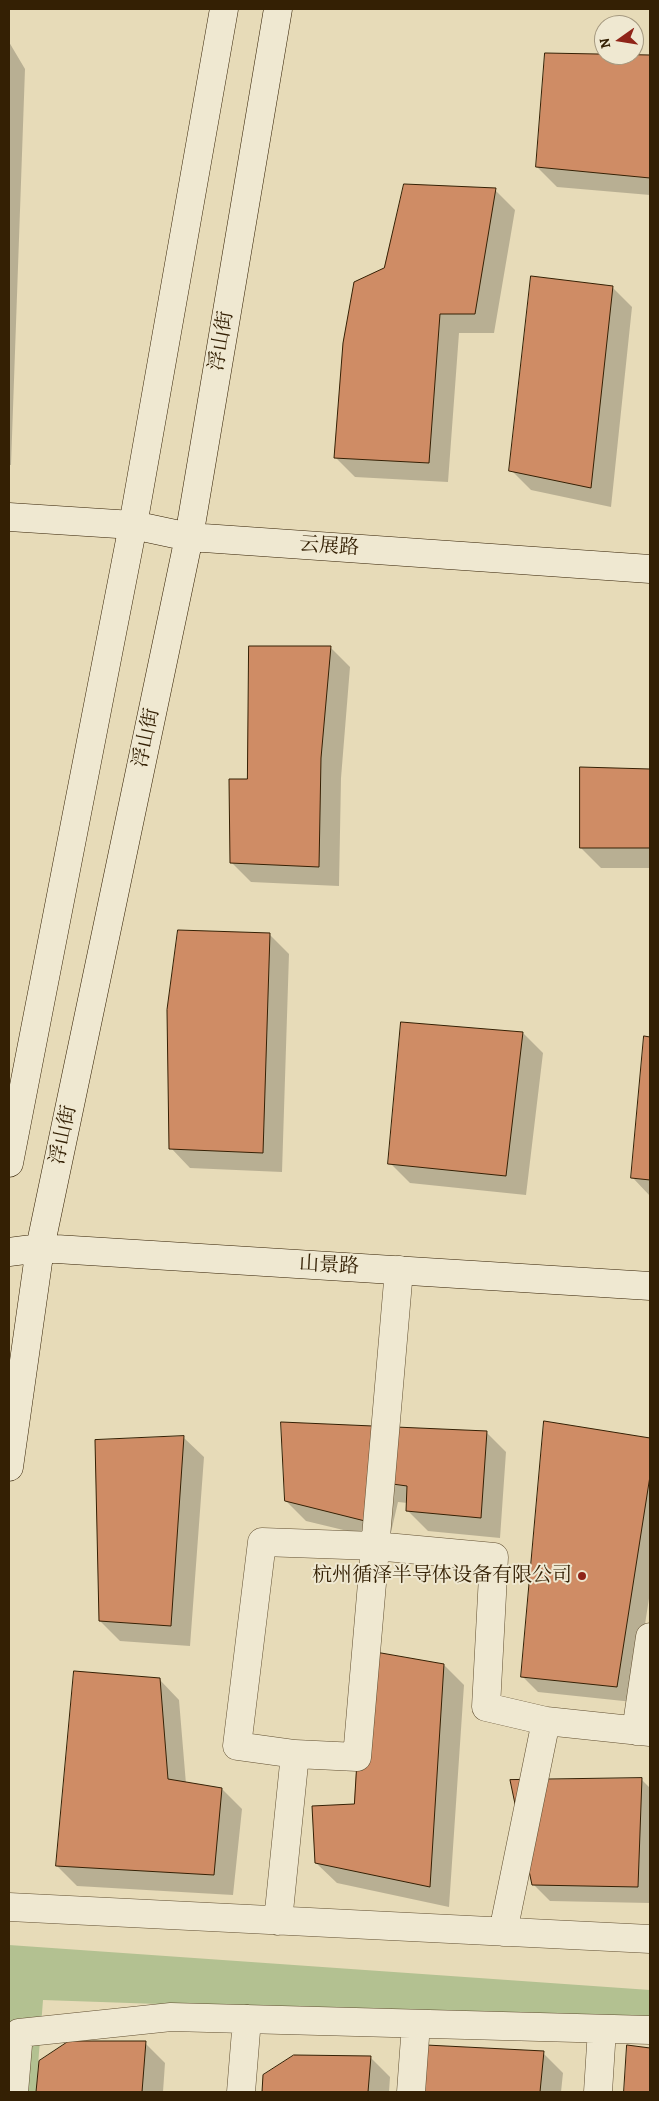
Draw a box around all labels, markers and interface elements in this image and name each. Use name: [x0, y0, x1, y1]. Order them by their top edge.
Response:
north arrow: [594, 15, 644, 65]
text: N: [594, 36, 615, 50]
street label: 浮山街: [205, 309, 239, 373]
street label: 云展路: [298, 533, 360, 561]
street label: 浮山街: [129, 706, 165, 770]
street label: 浮山街: [46, 1103, 82, 1167]
street label: 山景路: [298, 1252, 360, 1280]
place label: 杭州循泽半导体设备有限公司: [312, 1564, 572, 1588]
marker: 杭州循泽半导体设备有限公司: [576, 1570, 588, 1582]

